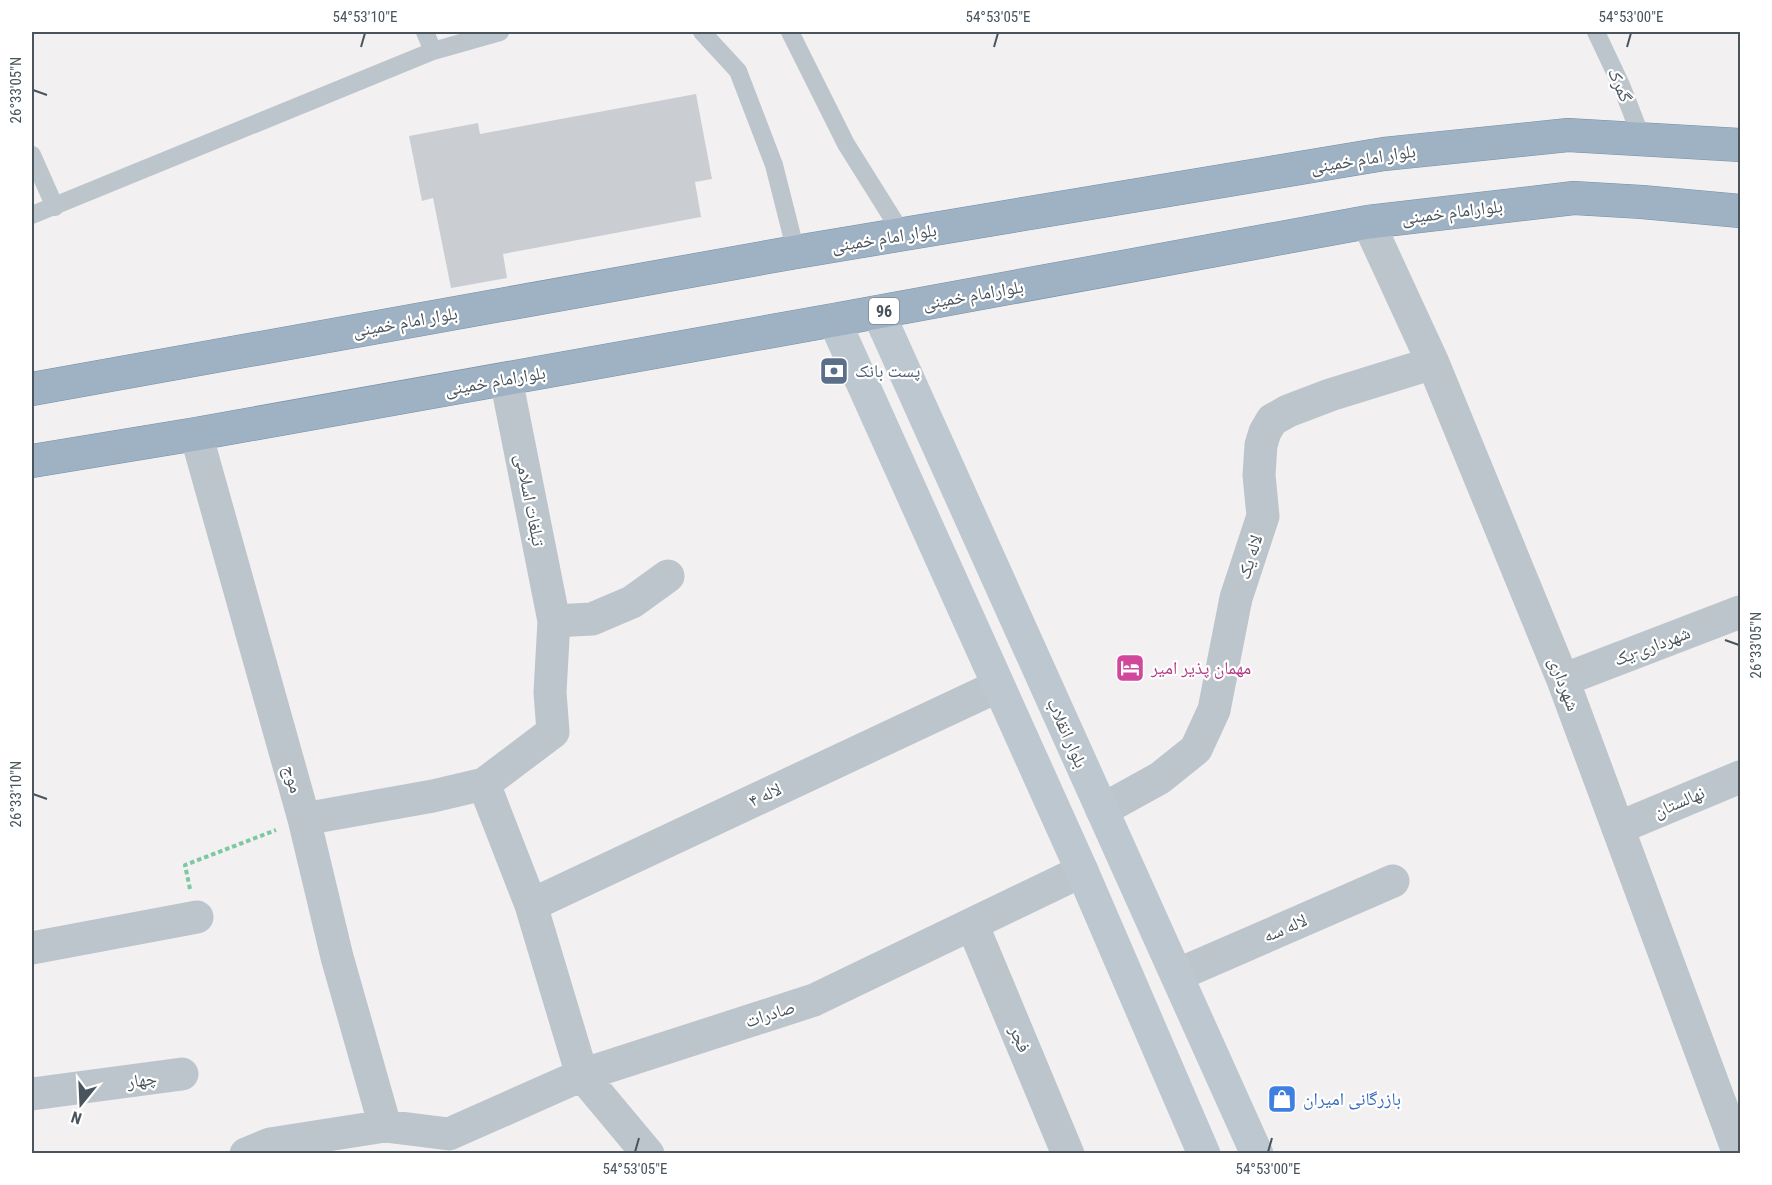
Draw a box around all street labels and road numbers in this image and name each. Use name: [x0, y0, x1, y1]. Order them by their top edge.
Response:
street label: گمرک: [1604, 65, 1637, 106]
street label: بلوار امام خمینی: [1309, 140, 1417, 179]
street label: بلوارامام خمینی: [1400, 195, 1504, 230]
street label: بلوار امام خمینی: [830, 219, 938, 258]
street label: بلوارامام خمینی: [921, 275, 1025, 316]
road number: 96: [869, 298, 899, 324]
street label: بلوار امام خمینی: [351, 302, 459, 343]
street label: بلوارامام خمینی: [443, 361, 547, 402]
street label: تبلغات اسلامی: [510, 452, 550, 548]
street label: لاله یک: [1232, 532, 1267, 582]
street label: شهرداری-یک: [1611, 621, 1693, 671]
street label: شهرداری: [1544, 654, 1584, 714]
street label: بلوار انقلاب: [1042, 695, 1092, 771]
street label: موج: [278, 762, 307, 796]
street label: لاله ۴: [745, 778, 784, 811]
street label: نهالستان: [1650, 781, 1708, 823]
street label: لاله سه: [1260, 909, 1310, 946]
street label: صادرات: [742, 996, 797, 1031]
street label: فجر: [1005, 1021, 1035, 1055]
street label: چهار: [125, 1067, 158, 1093]

